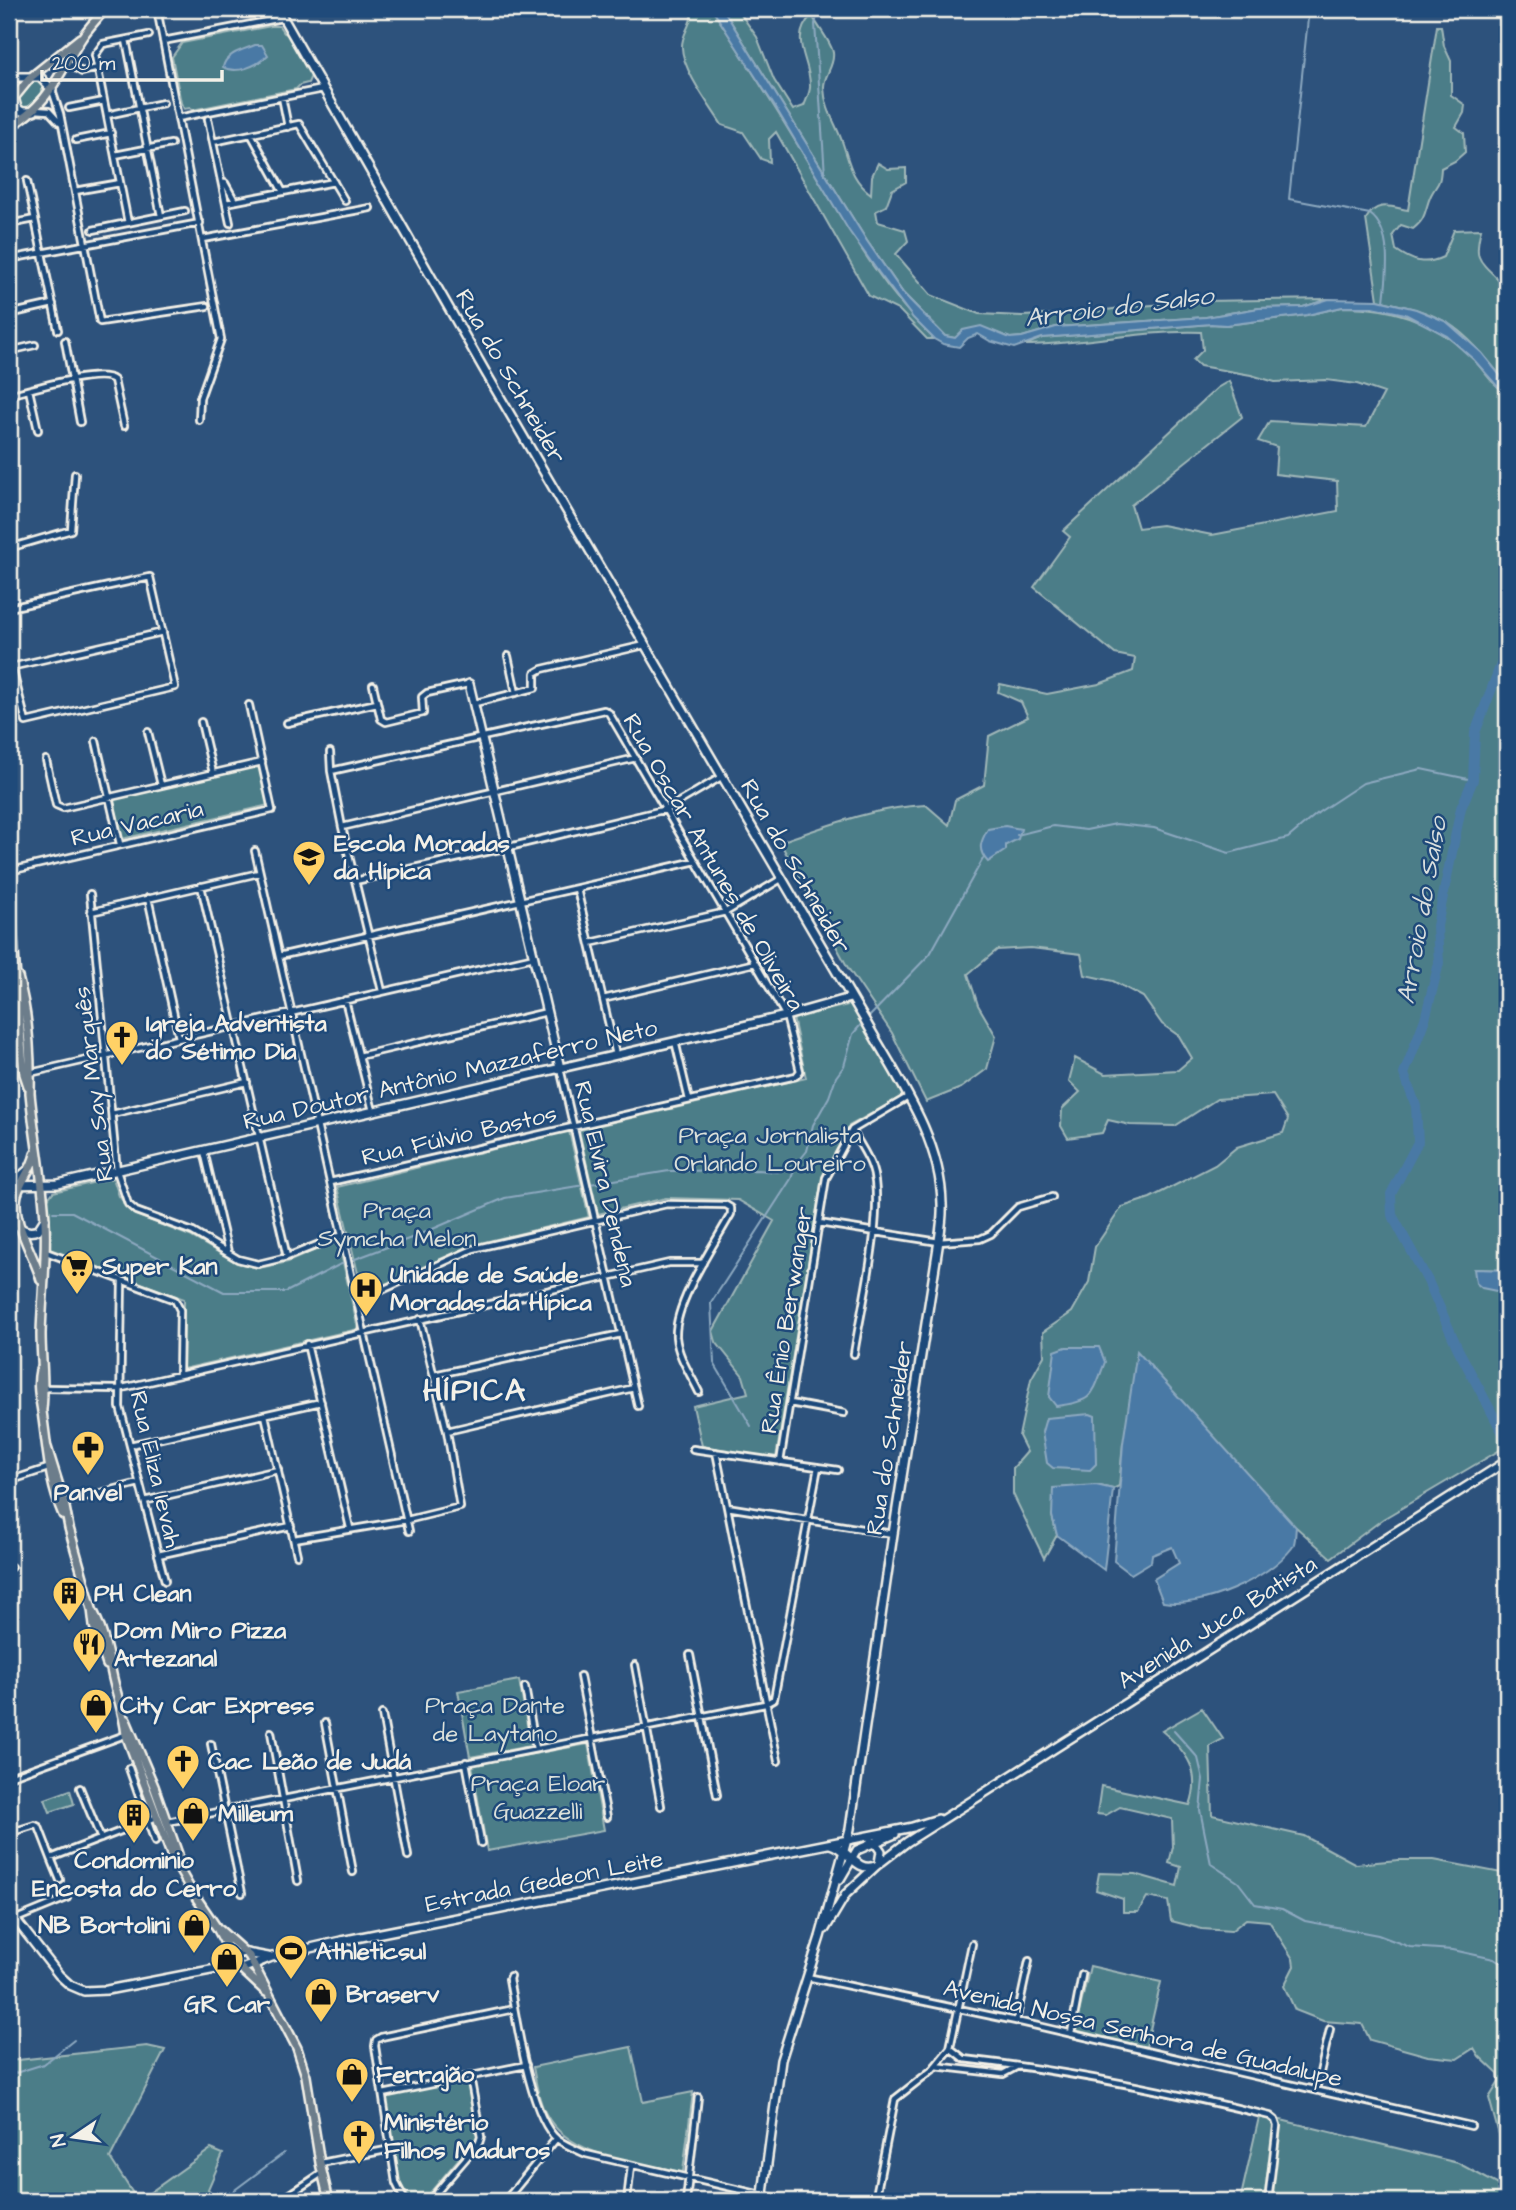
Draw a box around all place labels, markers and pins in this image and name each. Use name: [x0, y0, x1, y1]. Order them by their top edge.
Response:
place label: Escola Moradas da Hípica: [333, 827, 510, 889]
school or university icon: Escola Moradas da Hípica: [290, 838, 328, 887]
place label: Igreja Adventista do Sétimo Dia: [145, 1007, 328, 1069]
church icon: Igreja Adventista do Sétimo Dia: [103, 1018, 141, 1067]
supermarket icon: Super Kan: [58, 1247, 96, 1296]
place label: Super Kan: [101, 1250, 218, 1284]
place label: Unidade de Saúde Moradas da Hípica: [390, 1258, 592, 1320]
hospital icon: Unidade de Saúde Moradas da Hípica: [347, 1269, 385, 1318]
pharmacy icon: Panvel: [69, 1428, 107, 1477]
place label: Panvel: [54, 1476, 123, 1510]
building icon: PH Clean: [50, 1574, 88, 1623]
place label: PH Clean: [94, 1577, 191, 1611]
place label: Dom Miro Pizza Artezanal: [114, 1614, 287, 1676]
restaurant icon: Dom Miro Pizza Artezanal: [70, 1625, 108, 1674]
shop icon: City Car Express: [77, 1686, 115, 1735]
place label: City Car Express: [120, 1689, 314, 1725]
church icon: Cac Leão de Judá: [164, 1742, 202, 1791]
place label: Cac Leão de Judá: [208, 1745, 412, 1779]
shop icon: Milleum: [174, 1794, 212, 1843]
building icon: Condominio Encosta do Cerro: [115, 1796, 153, 1845]
place label: Milleum: [218, 1797, 293, 1831]
place label: Condominio Encosta do Cerro: [32, 1844, 236, 1906]
shop icon: NB Bortolini: [175, 1906, 213, 1955]
place label: NB Bortolini: [38, 1909, 170, 1943]
sports icon: Athleticsul: [272, 1932, 310, 1981]
place label: Athleticsul: [316, 1935, 426, 1969]
shop icon: GR Car: [208, 1940, 246, 1989]
shop icon: Braserv: [302, 1975, 340, 2024]
place label: Braserv: [346, 1978, 440, 2012]
place label: GR Car: [184, 1988, 271, 2022]
shop icon: Ferrajão: [333, 2055, 371, 2104]
place label: Ferrajão: [376, 2058, 475, 2092]
place label: Ministério Filhos Maduros: [384, 2106, 550, 2168]
church icon: Ministério Filhos Maduros: [340, 2117, 378, 2166]

